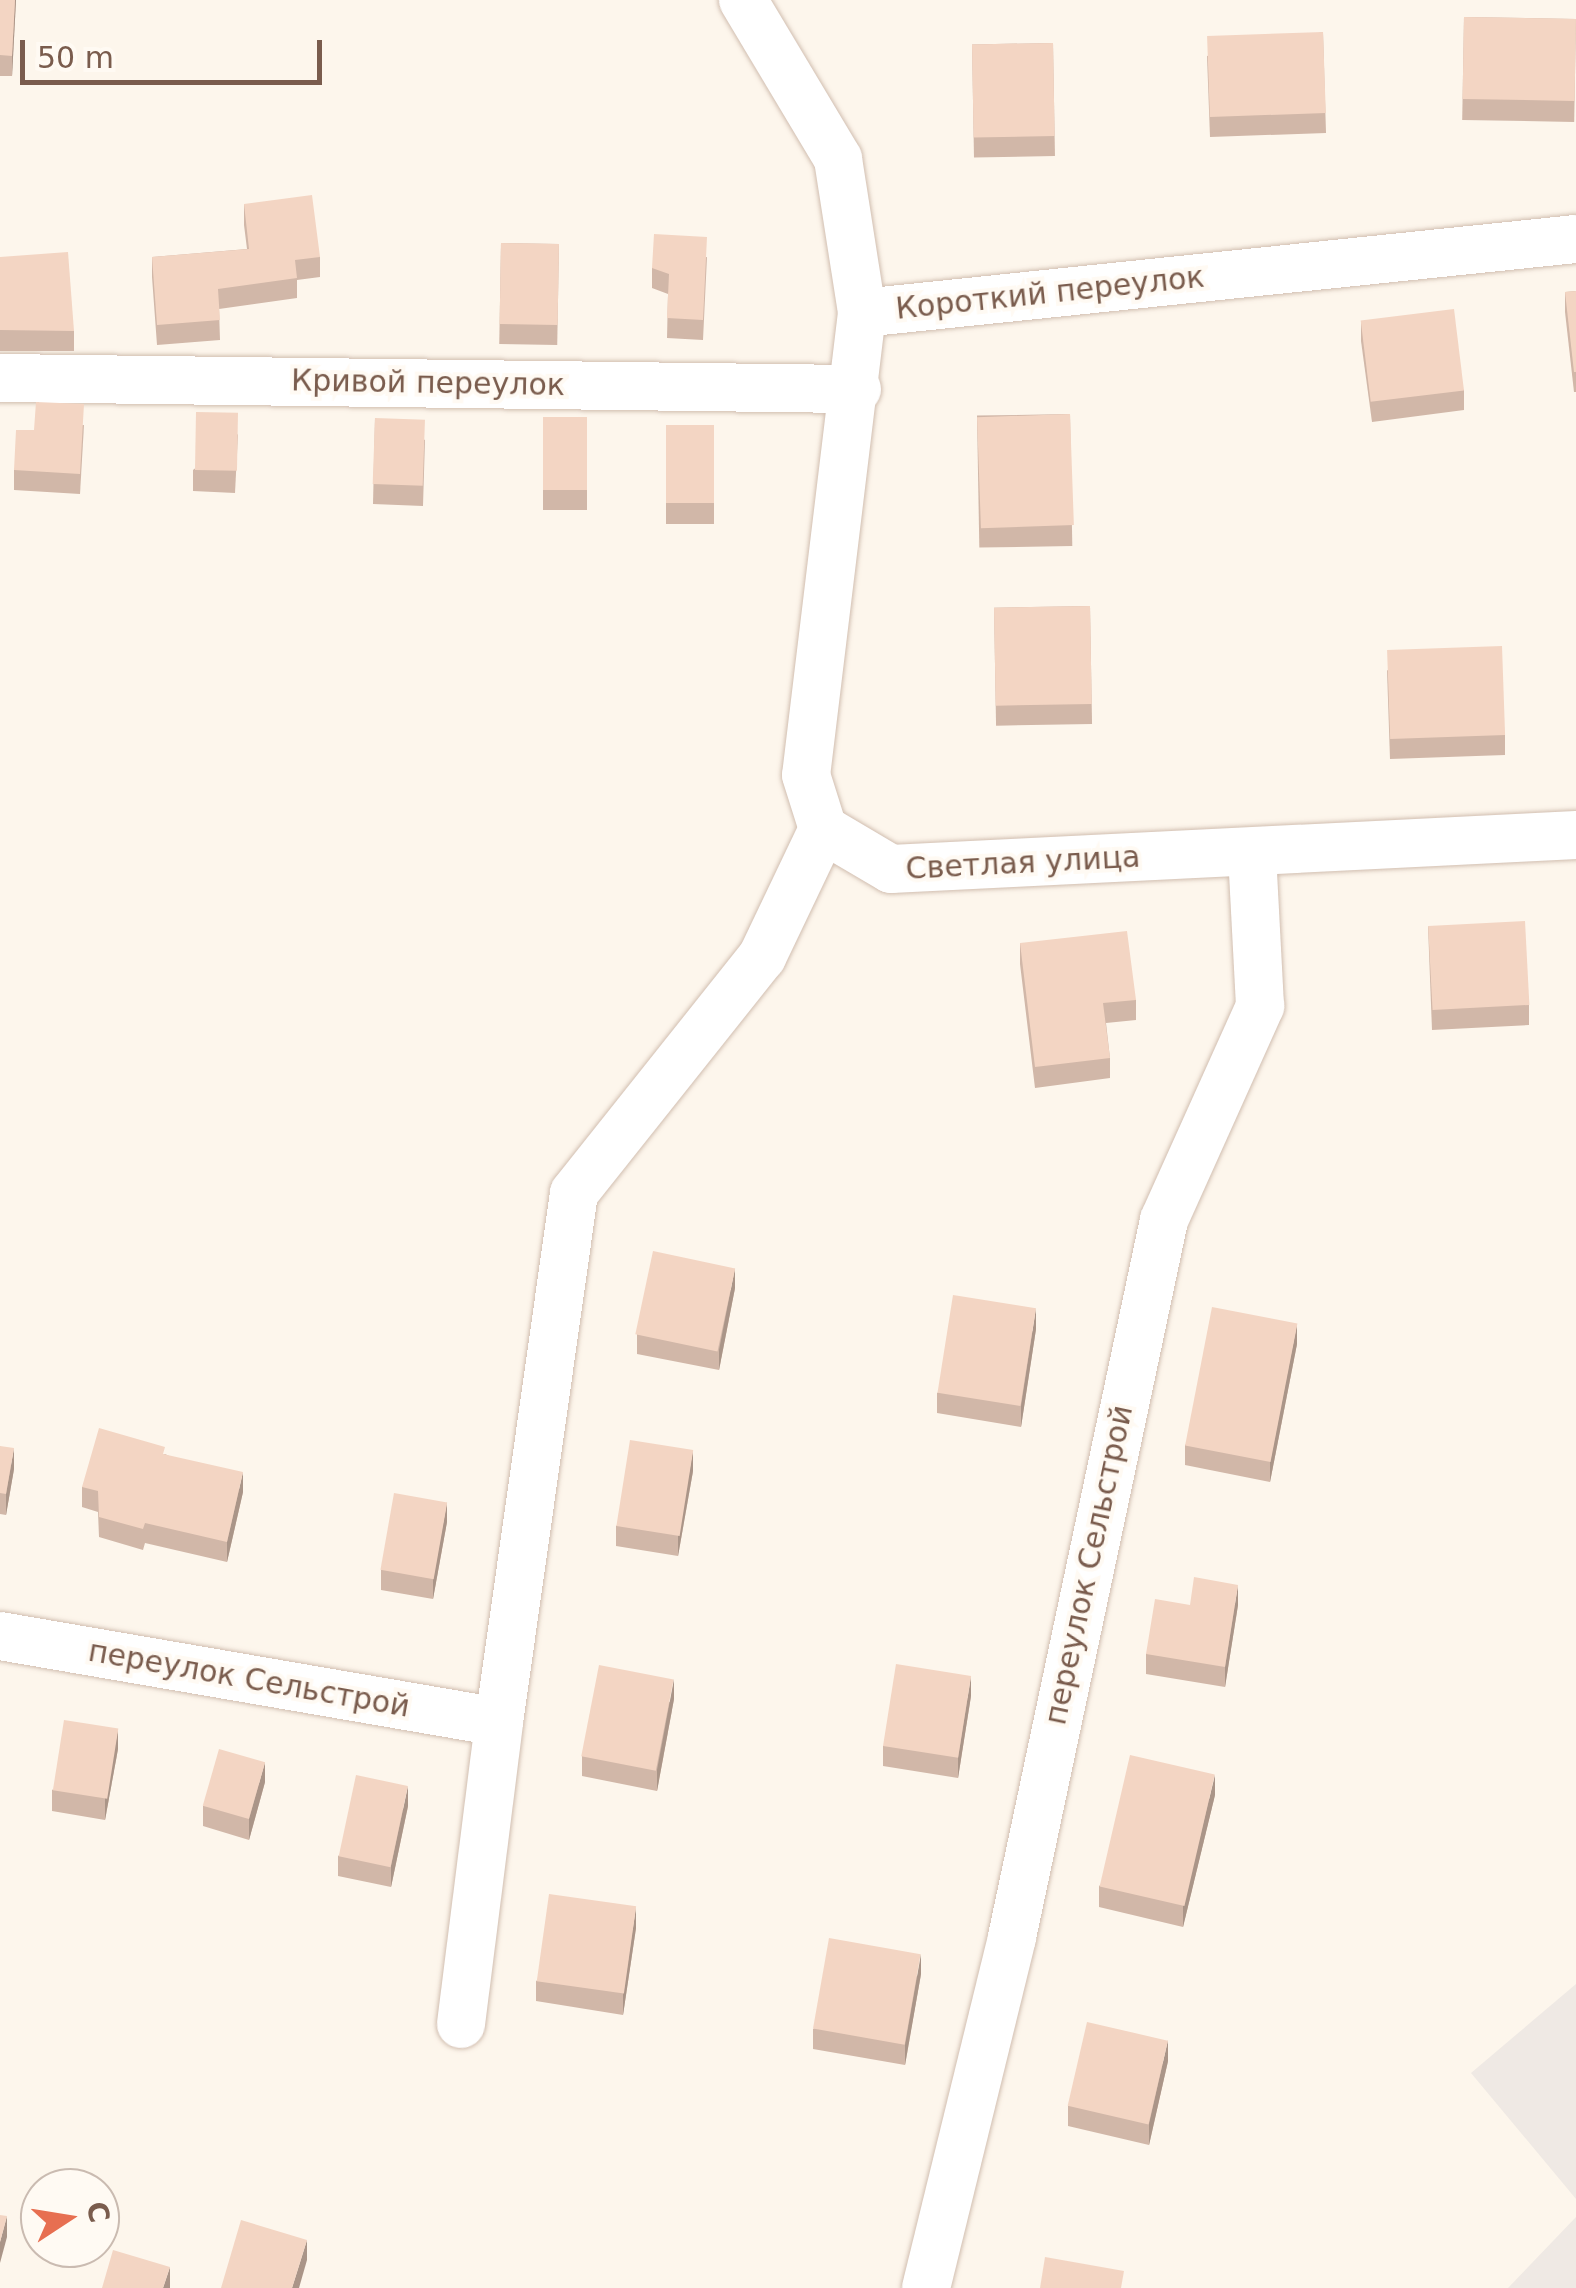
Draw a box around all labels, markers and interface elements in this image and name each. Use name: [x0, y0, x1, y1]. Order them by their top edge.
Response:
scale bar: [25, 20, 328, 82]
text: 50 m: [37, 40, 114, 75]
street label: Короткий переулок: [894, 259, 1206, 327]
street label: Кривой переулок: [291, 363, 565, 403]
street label: Светлая улица: [905, 839, 1141, 887]
street label: переулок Сельстрой: [1038, 1402, 1140, 1728]
street label: переулок Сельстрой: [86, 1633, 412, 1725]
north arrow: [20, 2168, 120, 2268]
text: С: [80, 2199, 116, 2226]

